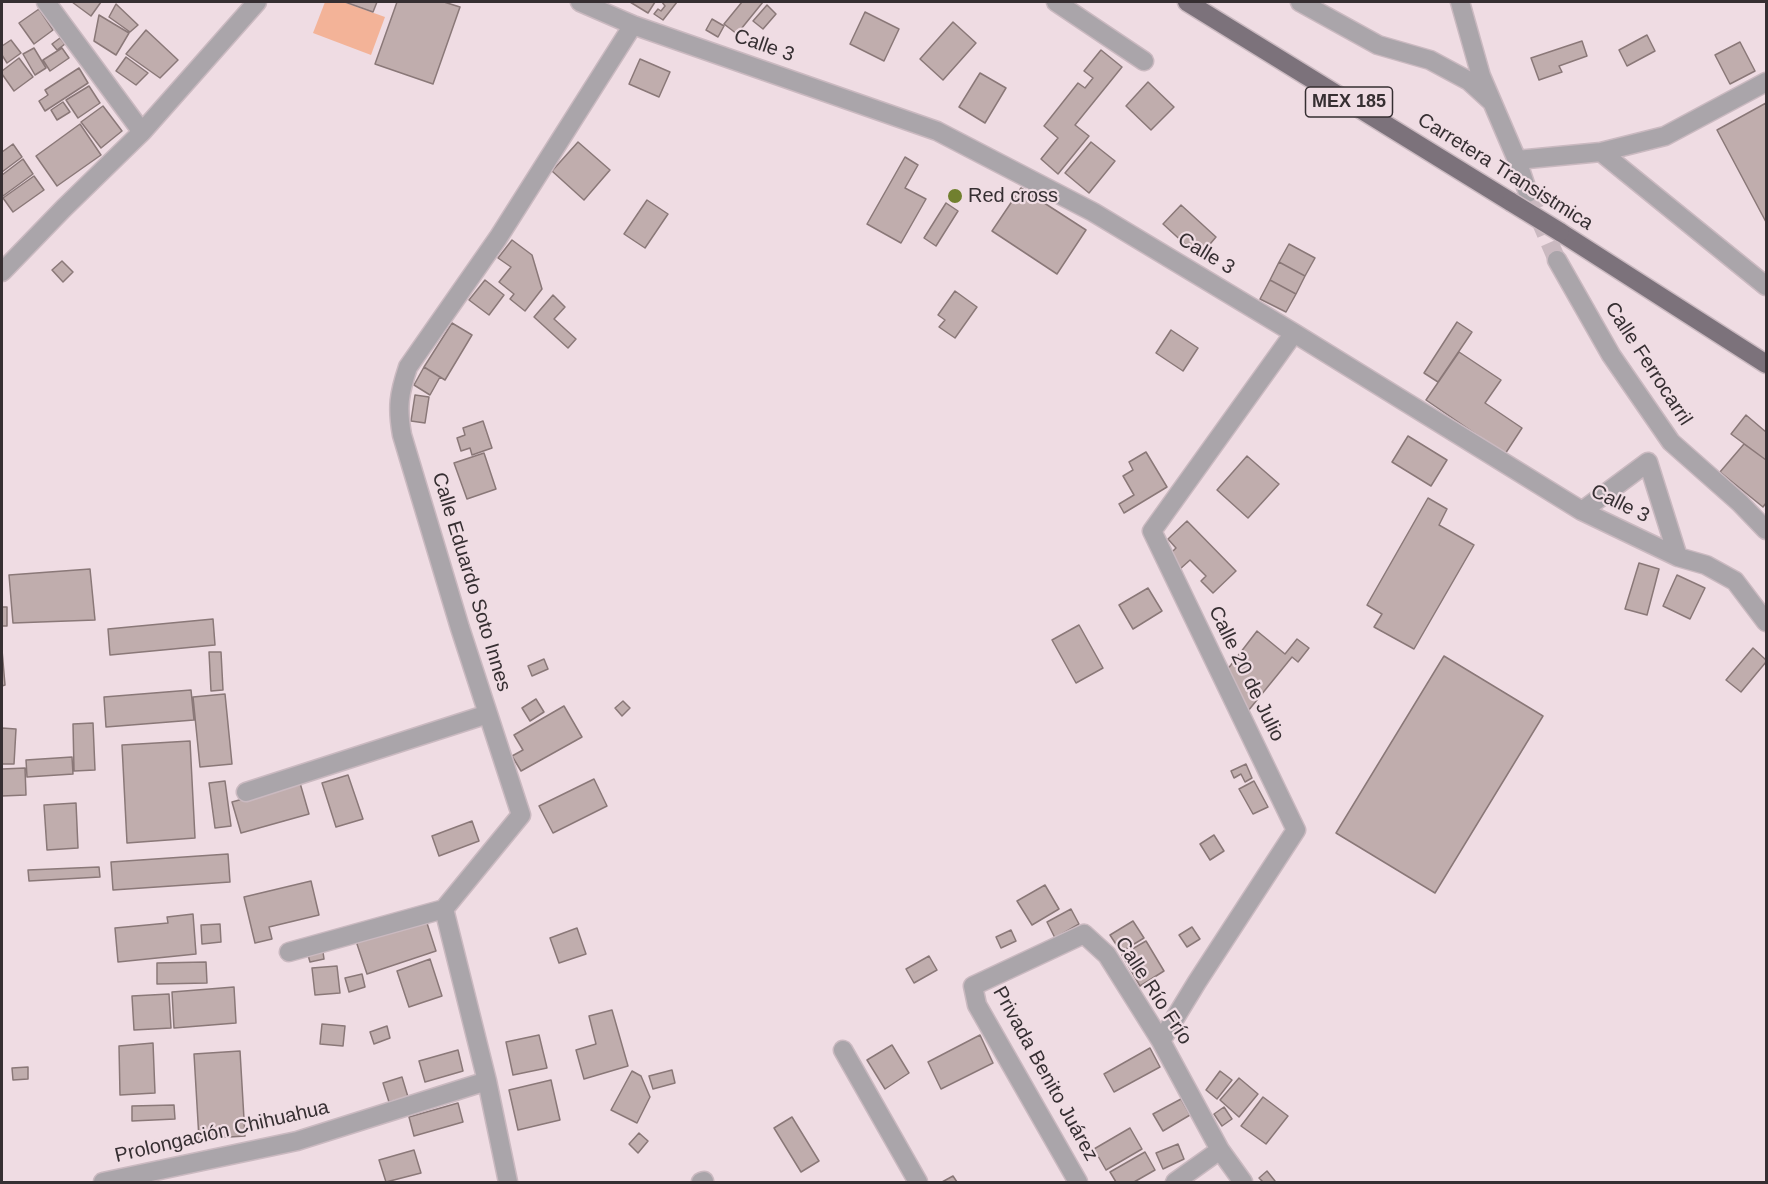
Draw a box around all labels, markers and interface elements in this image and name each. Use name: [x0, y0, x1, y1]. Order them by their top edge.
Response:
street label: Calle 3: [731, 25, 797, 67]
road number: MEX 185: [1306, 87, 1392, 117]
street label: Carretera Transistmica: [1413, 108, 1597, 236]
place label: Red cross: [968, 184, 1058, 208]
marker: Red cross: [946, 187, 964, 205]
street label: Calle 3: [1173, 228, 1239, 280]
street label: Calle Ferrocarril: [1599, 298, 1697, 430]
street label: Calle Eduardo Soto Innes: [426, 470, 516, 694]
street label: Calle 3: [1587, 480, 1653, 528]
street label: Calle 20 de Julio: [1203, 602, 1289, 746]
street label: Calle Río Frío: [1109, 933, 1197, 1049]
street label: Privada Benito Juárez: [987, 983, 1103, 1165]
street label: Prolongación Chihuahua: [113, 1096, 331, 1168]

